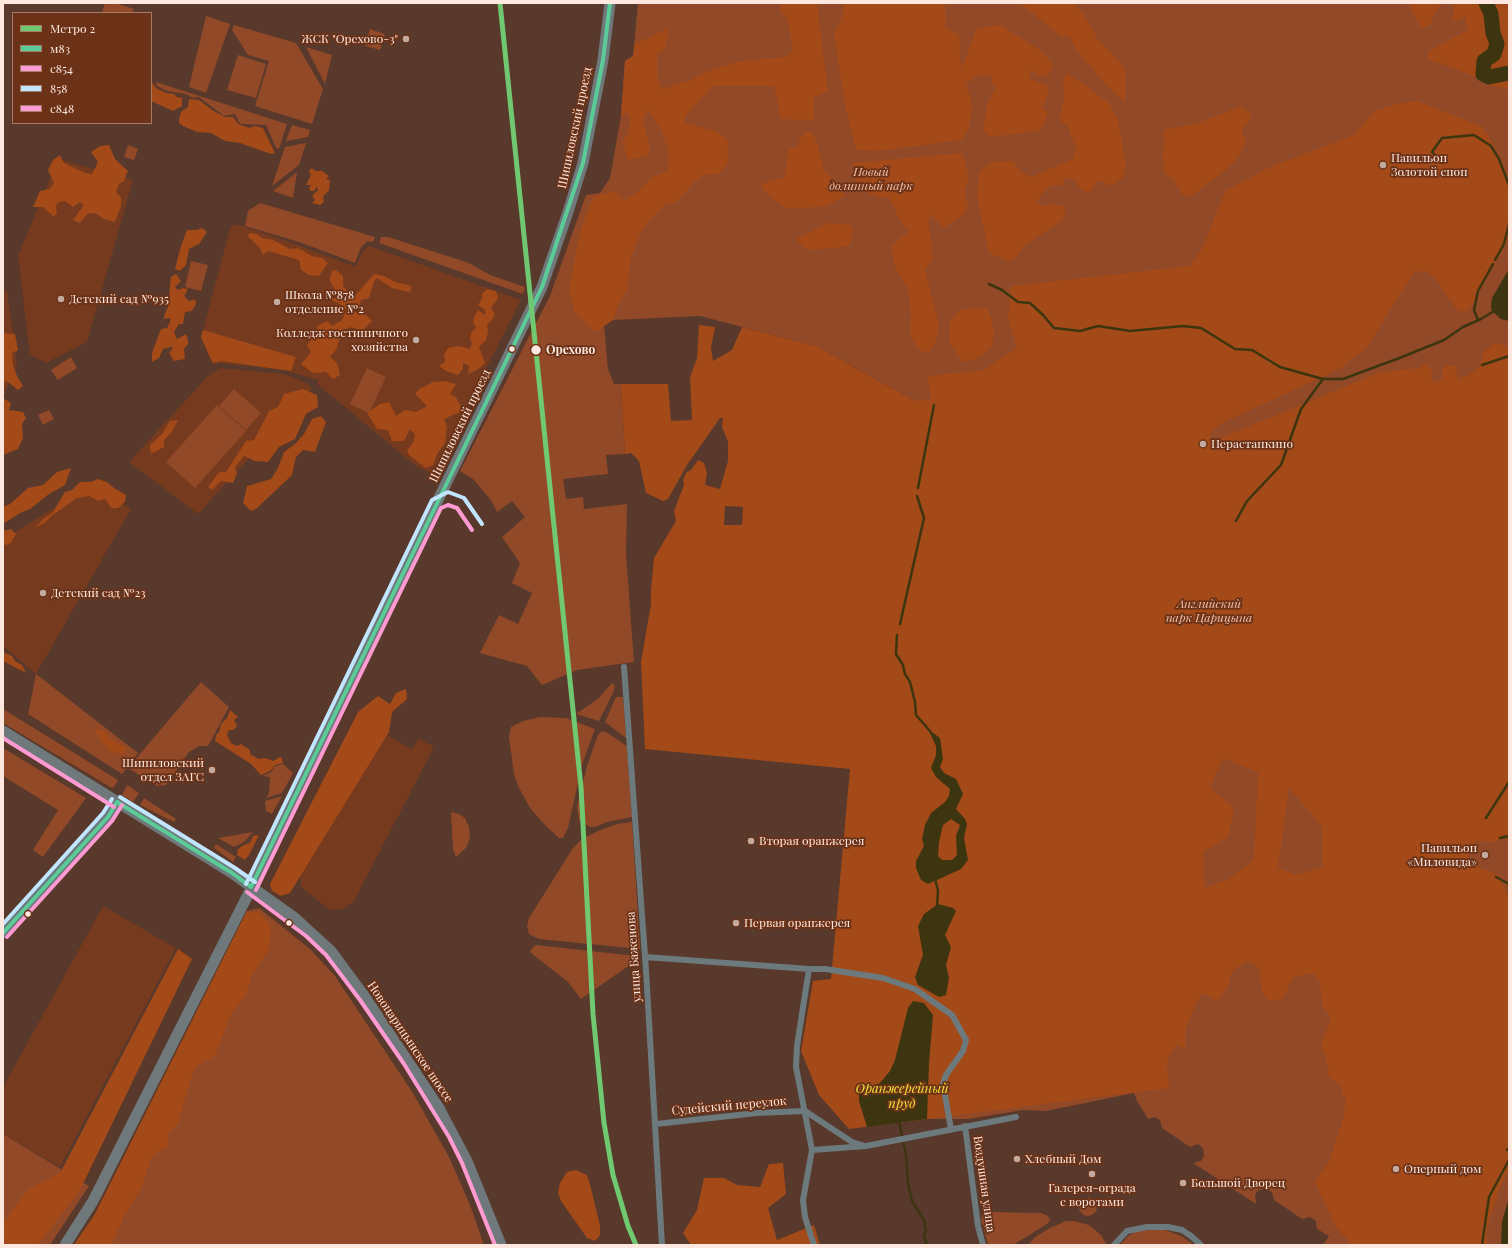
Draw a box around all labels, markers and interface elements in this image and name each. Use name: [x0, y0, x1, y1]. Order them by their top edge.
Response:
legend: [12, 12, 152, 124]
text: Метро 2: [50, 20, 95, 36]
place label: ЖСК "Орехово-3": [301, 32, 398, 46]
marker: ЖСК "Орехово-3": [401, 34, 411, 44]
text: м83: [50, 40, 70, 56]
text: с854: [50, 60, 73, 76]
street label: Шипиловский проезд: [555, 66, 595, 190]
text: 858: [50, 80, 67, 96]
text: с848: [50, 100, 74, 116]
place label: Павильон Золотой сноп: [1391, 151, 1467, 179]
marker: Павильон Золотой сноп: [1378, 160, 1388, 170]
park label: Новый долинный парк: [829, 165, 913, 193]
place label: Школа №878 отделение №2: [285, 288, 364, 316]
place label: Детский сад №935: [69, 292, 169, 306]
marker: Детский сад №935: [56, 294, 66, 304]
marker: Школа №878 отделение №2: [272, 297, 282, 307]
place label: Колледж гостиничного хозяйcтва: [276, 326, 408, 354]
marker: Колледж гостиничного хозяйcтва: [411, 335, 421, 345]
marker: Орехово: [529, 343, 543, 357]
place label: Орехово: [546, 343, 595, 357]
unlabelled marker: [507, 344, 517, 354]
street label: Шипиловский проезд: [426, 367, 494, 485]
place label: Нерастанкино: [1211, 437, 1293, 451]
marker: Нерастанкино: [1198, 439, 1208, 449]
place label: Детский сад №23: [51, 586, 146, 600]
marker: Детский сад №23: [38, 588, 48, 598]
park label: Английский парк Царицына: [1166, 597, 1252, 625]
place label: Шипиловский отдел ЗАГС: [122, 756, 204, 784]
marker: Шипиловский отдел ЗАГС: [207, 765, 217, 775]
place label: Вторая оранжерея: [759, 834, 864, 848]
marker: Вторая оранжерея: [746, 836, 756, 846]
place label: Павильон «Миловида»: [1407, 841, 1477, 869]
marker: Павильон «Миловида»: [1480, 850, 1490, 860]
unlabelled marker: [23, 909, 33, 919]
street label: улица Баженова: [624, 911, 644, 1003]
place label: Первая оранжерея: [744, 916, 850, 930]
unlabelled marker: [284, 918, 294, 928]
marker: Первая оранжерея: [731, 918, 741, 928]
street label: Новоцарицынское шоссе: [364, 979, 456, 1105]
water label: Оранжерейный пруд: [855, 1081, 949, 1112]
street label: Судейский переулок: [671, 1094, 787, 1118]
street label: Воздушная улица: [970, 1135, 998, 1233]
place label: Хлебный Дом: [1025, 1152, 1102, 1166]
marker: Хлебный Дом: [1012, 1154, 1022, 1164]
place label: Оперный дом: [1404, 1162, 1482, 1176]
marker: Оперный дом: [1391, 1164, 1401, 1174]
marker: Галерея-ограда с воротами: [1087, 1169, 1097, 1179]
place label: Большой Дворец: [1191, 1176, 1285, 1190]
marker: Большой Дворец: [1178, 1178, 1188, 1188]
place label: Галерея-ограда с воротами: [1048, 1181, 1136, 1209]

